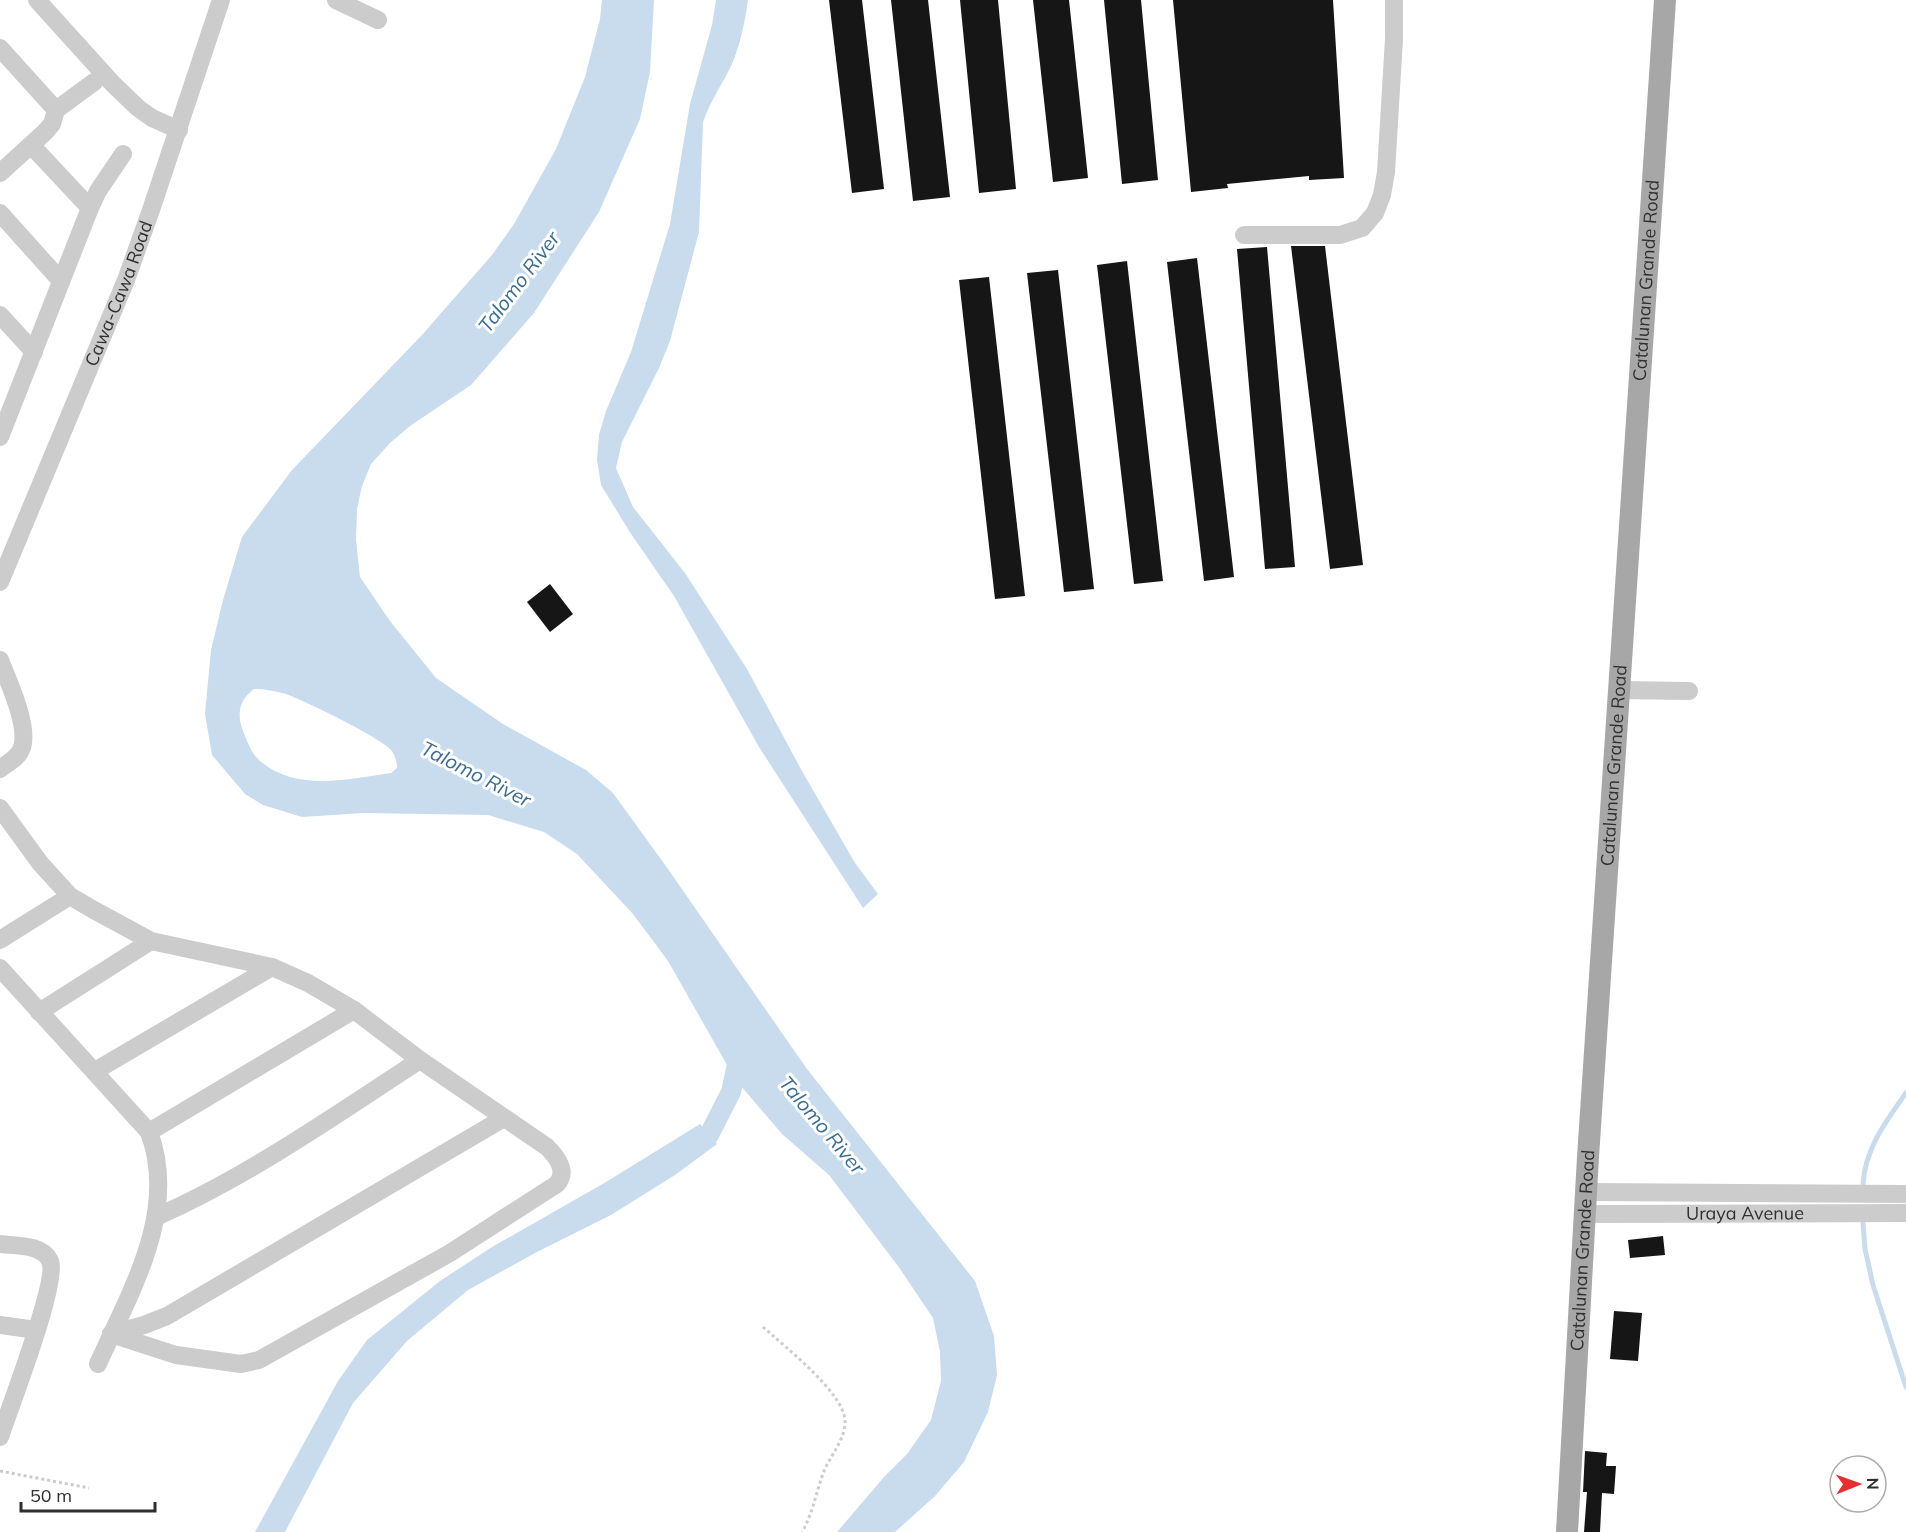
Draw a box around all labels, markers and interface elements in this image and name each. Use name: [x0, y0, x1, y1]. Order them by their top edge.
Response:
street label: Catalunan Grande Road: [1628, 179, 1664, 382]
street label: Cawa-Cawa Road: [79, 217, 157, 370]
water label: Talomo River: [472, 226, 565, 337]
street label: Catalunan Grande Road: [1595, 664, 1632, 867]
water label: Talomo River: [417, 735, 536, 812]
water label: Talomo River: [774, 1071, 871, 1179]
street label: Catalunan Grande Road: [1565, 1149, 1599, 1352]
street label: Uraya Avenue: [1686, 1201, 1804, 1225]
north arrow: [1828, 1454, 1888, 1514]
scale bar: [21, 1475, 154, 1513]
text: N: [1863, 1478, 1883, 1490]
text: 50 m: [30, 1484, 72, 1507]

